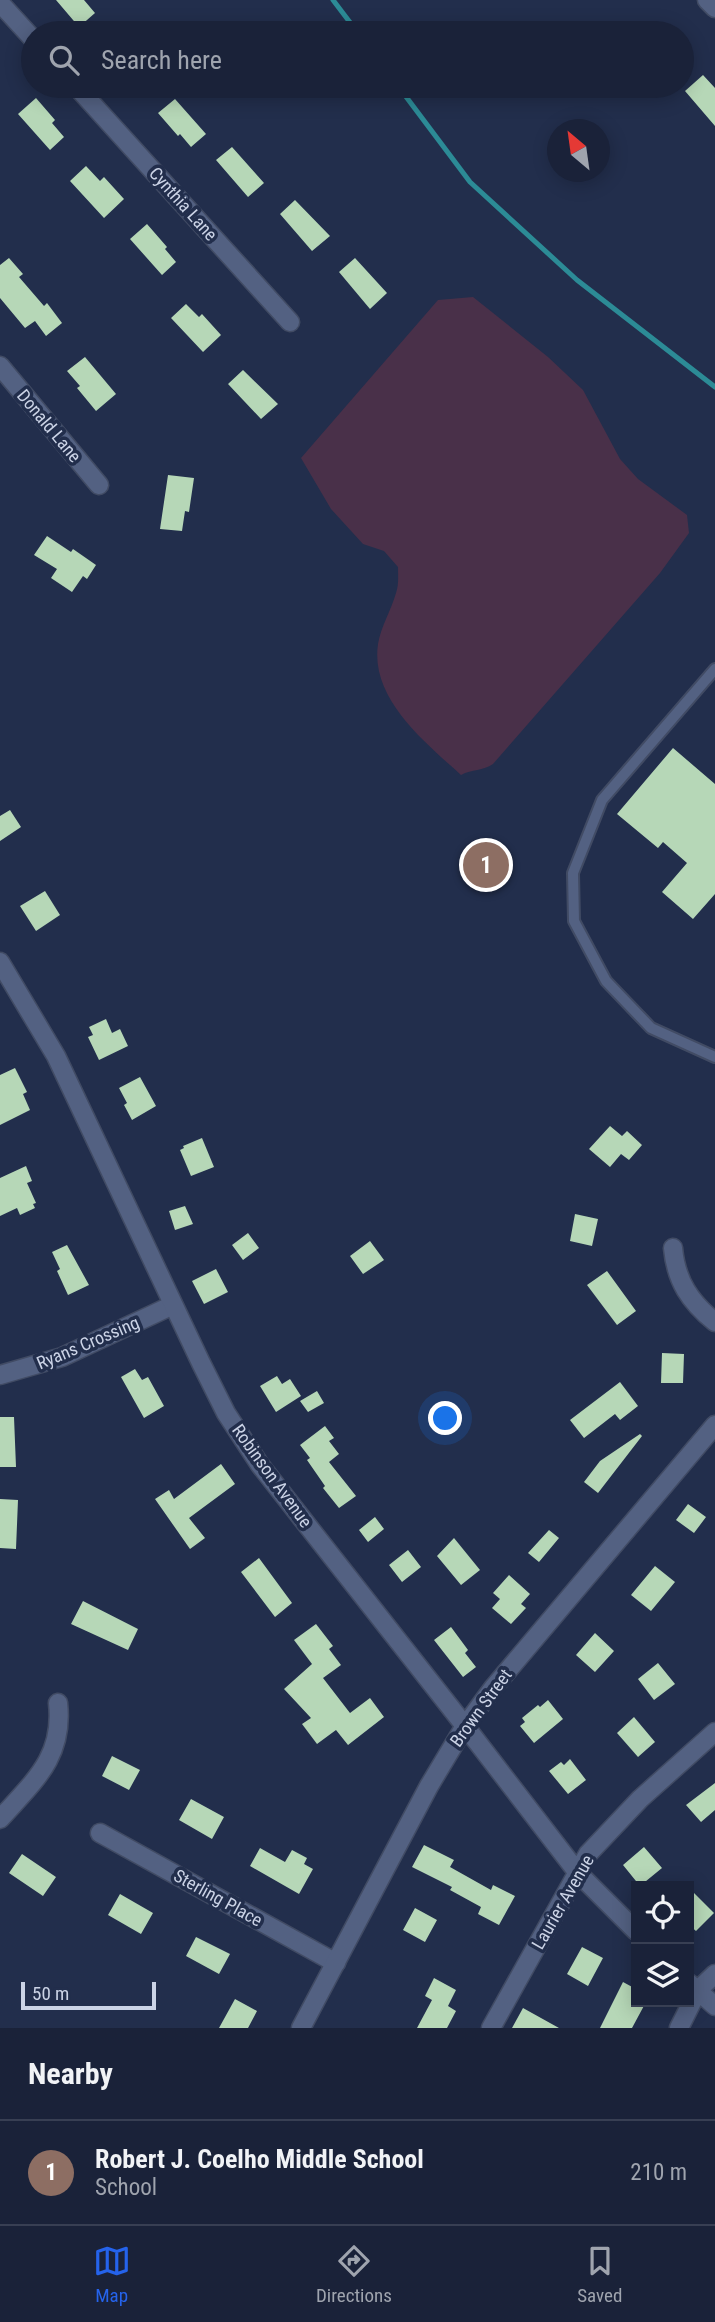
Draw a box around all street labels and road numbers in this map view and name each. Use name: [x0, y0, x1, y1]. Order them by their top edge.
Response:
street label: Cynthia Lane: [145, 163, 222, 245]
street label: Donald Lane: [13, 385, 86, 466]
street label: Ryans Crossing: [33, 1312, 142, 1374]
street label: Robinson Avenue: [228, 1420, 317, 1531]
street label: Brown Street: [445, 1665, 516, 1751]
street label: Laurier Avenue: [527, 1851, 598, 1953]
street label: Sterling Place: [170, 1865, 266, 1931]

